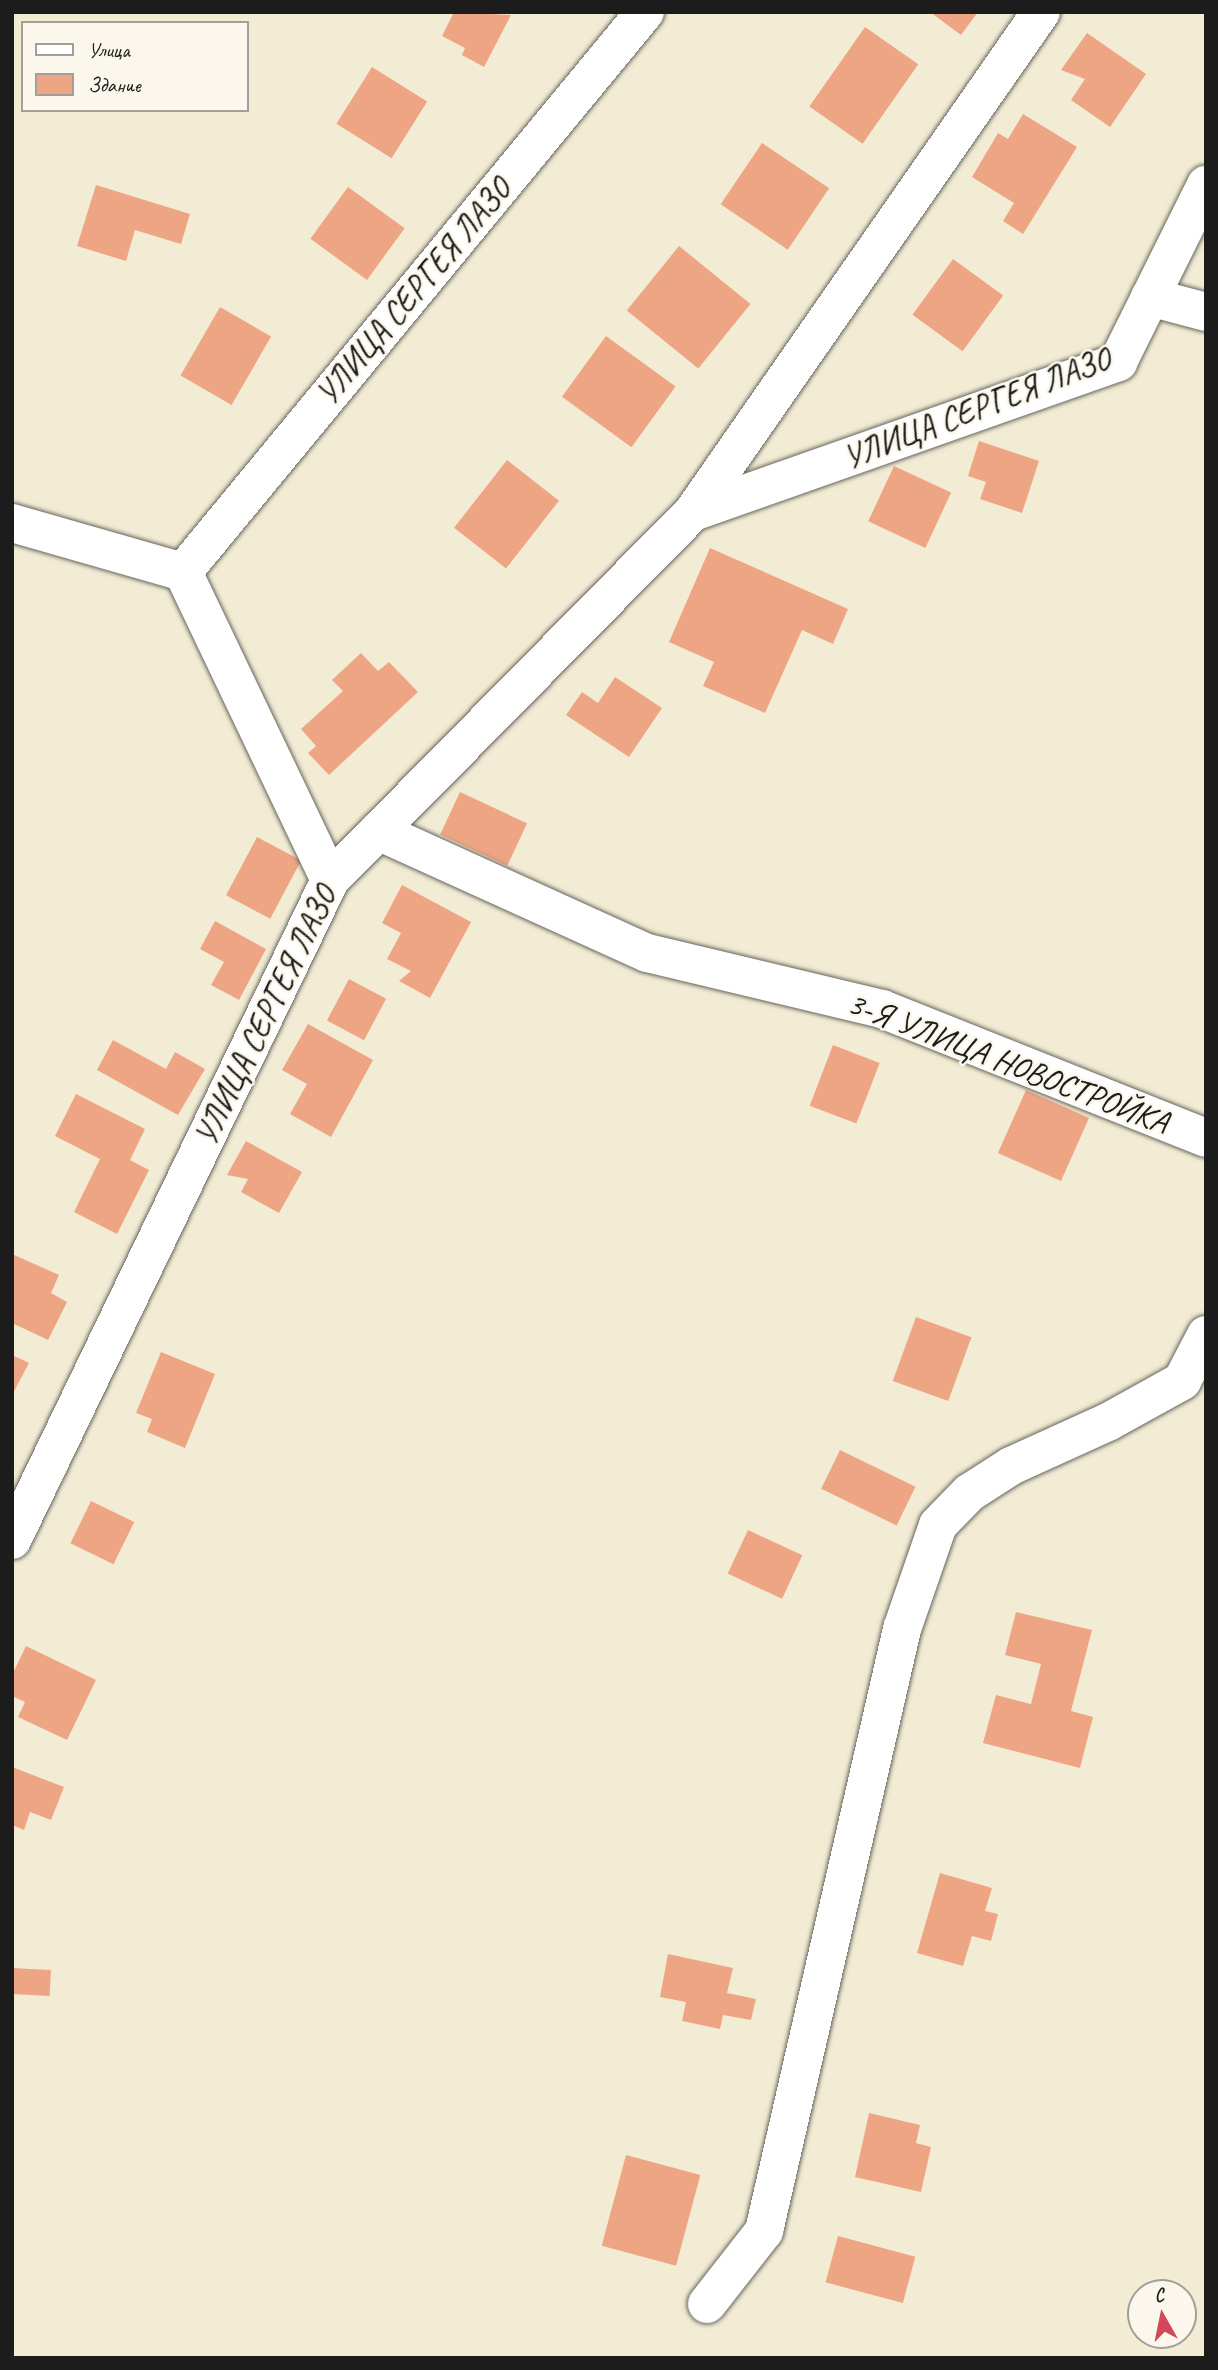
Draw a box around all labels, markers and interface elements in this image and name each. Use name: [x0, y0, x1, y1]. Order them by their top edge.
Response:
legend: [21, 21, 248, 112]
text: Улица: [88, 37, 130, 63]
text: Здание: [88, 72, 141, 98]
street label: УЛИЦА СЕРГЕЯ ЛАЗО: [309, 172, 519, 412]
street label: УЛИЦА СЕРГЕЯ ЛАЗО: [839, 340, 1115, 478]
street label: УЛИЦА СЕРГЕЯ ЛАЗО: [187, 882, 345, 1150]
street label: 3-Я УЛИЦА НОВОСТРОЙКА: [843, 984, 1173, 1142]
north arrow: [1127, 2279, 1197, 2349]
text: С: [1153, 2283, 1166, 2308]

